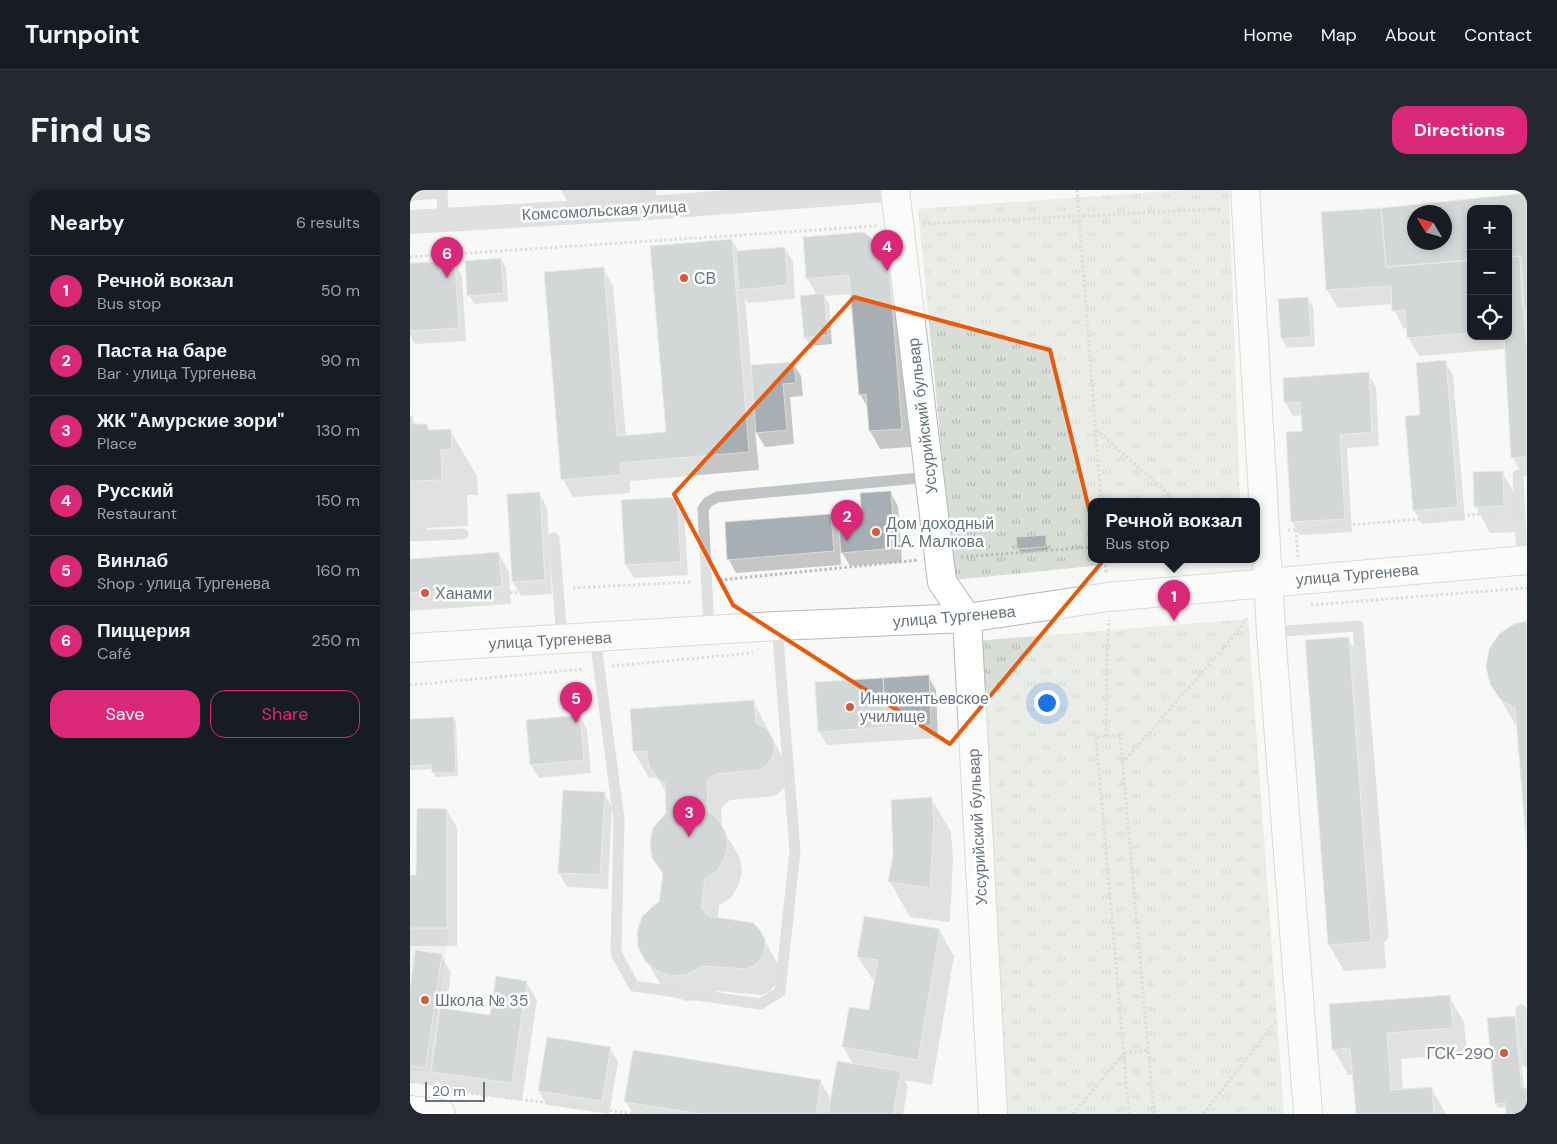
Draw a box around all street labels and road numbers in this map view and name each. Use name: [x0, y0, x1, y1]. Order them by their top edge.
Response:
street label: Комсомольская улица: [521, 196, 687, 225]
street label: Уссурийский бульвар: [902, 337, 942, 495]
street label: улица Тургенева: [1295, 559, 1419, 590]
street label: улица Тургенева: [892, 601, 1016, 632]
street label: улица Тургенева: [488, 627, 612, 654]
street label: Уссурийский бульвар: [963, 748, 992, 906]

